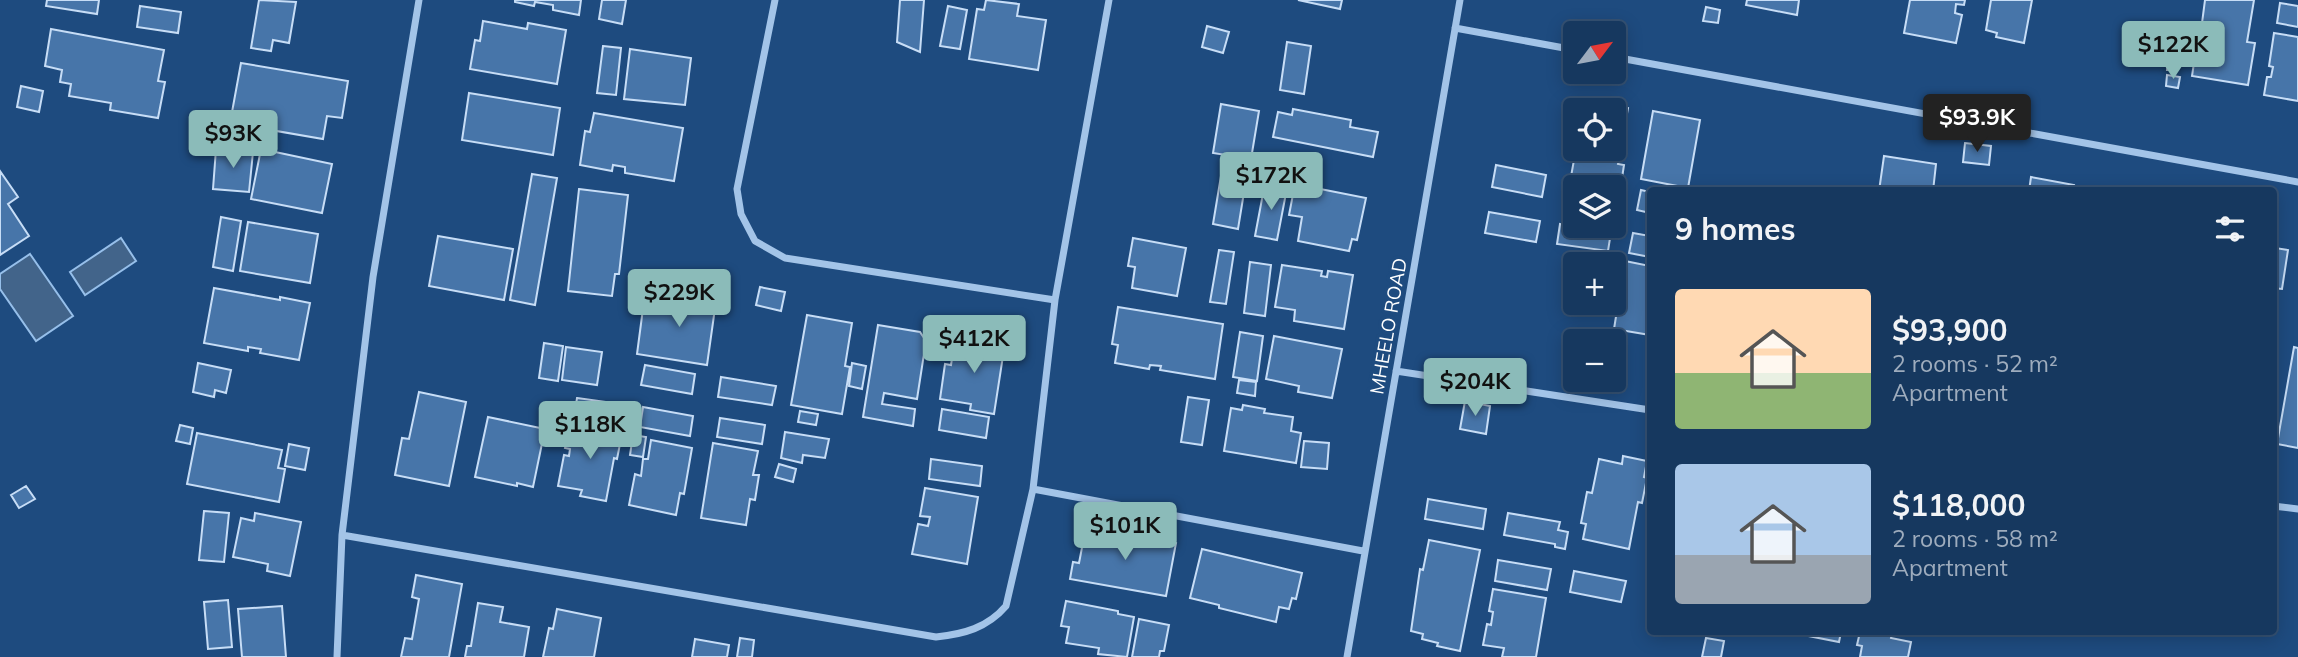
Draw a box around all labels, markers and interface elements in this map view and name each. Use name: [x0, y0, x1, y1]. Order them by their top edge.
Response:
north arrow: [1563, 21, 1626, 84]
map controls: [1563, 21, 1626, 392]
pin: $122K: [2124, 22, 2222, 81]
text: $122K: [2138, 29, 2208, 58]
pin: $93.9K: [1920, 94, 2034, 154]
button: locate: [1563, 98, 1626, 161]
text: $93.9K: [1939, 102, 2015, 131]
pin: $93K: [192, 110, 274, 170]
text: $93K: [205, 118, 261, 147]
pin: $172K: [1222, 152, 1320, 212]
text: $172K: [1236, 160, 1306, 189]
button: layers: [1563, 175, 1626, 238]
text: 9 homes: [1675, 210, 1796, 248]
icon: filters: [2211, 210, 2249, 248]
button: +: [1563, 252, 1626, 315]
street label: MHEELO ROAD: [1364, 256, 1412, 396]
pin: $229K: [630, 270, 728, 329]
text: $229K: [644, 277, 714, 306]
text: $93,900: [1892, 311, 2007, 349]
pin: $412K: [925, 316, 1023, 375]
icon: home: [1731, 317, 1815, 401]
text: $412K: [939, 323, 1009, 352]
button: −: [1563, 329, 1626, 392]
text: 2 rooms · 52 m²: [1892, 349, 2058, 378]
pin: $204K: [1426, 358, 1524, 418]
text: $204K: [1440, 366, 1510, 395]
text: Apartment: [1892, 378, 2008, 407]
pin: $118K: [541, 402, 639, 461]
text: $118K: [555, 409, 625, 438]
text: $118,000: [1892, 486, 2025, 524]
icon: home: [1731, 492, 1815, 576]
pin: $101K: [1076, 503, 1174, 562]
text: $101K: [1090, 510, 1160, 539]
text: 2 rooms · 58 m²: [1892, 524, 2058, 553]
text: Apartment: [1892, 553, 2008, 582]

